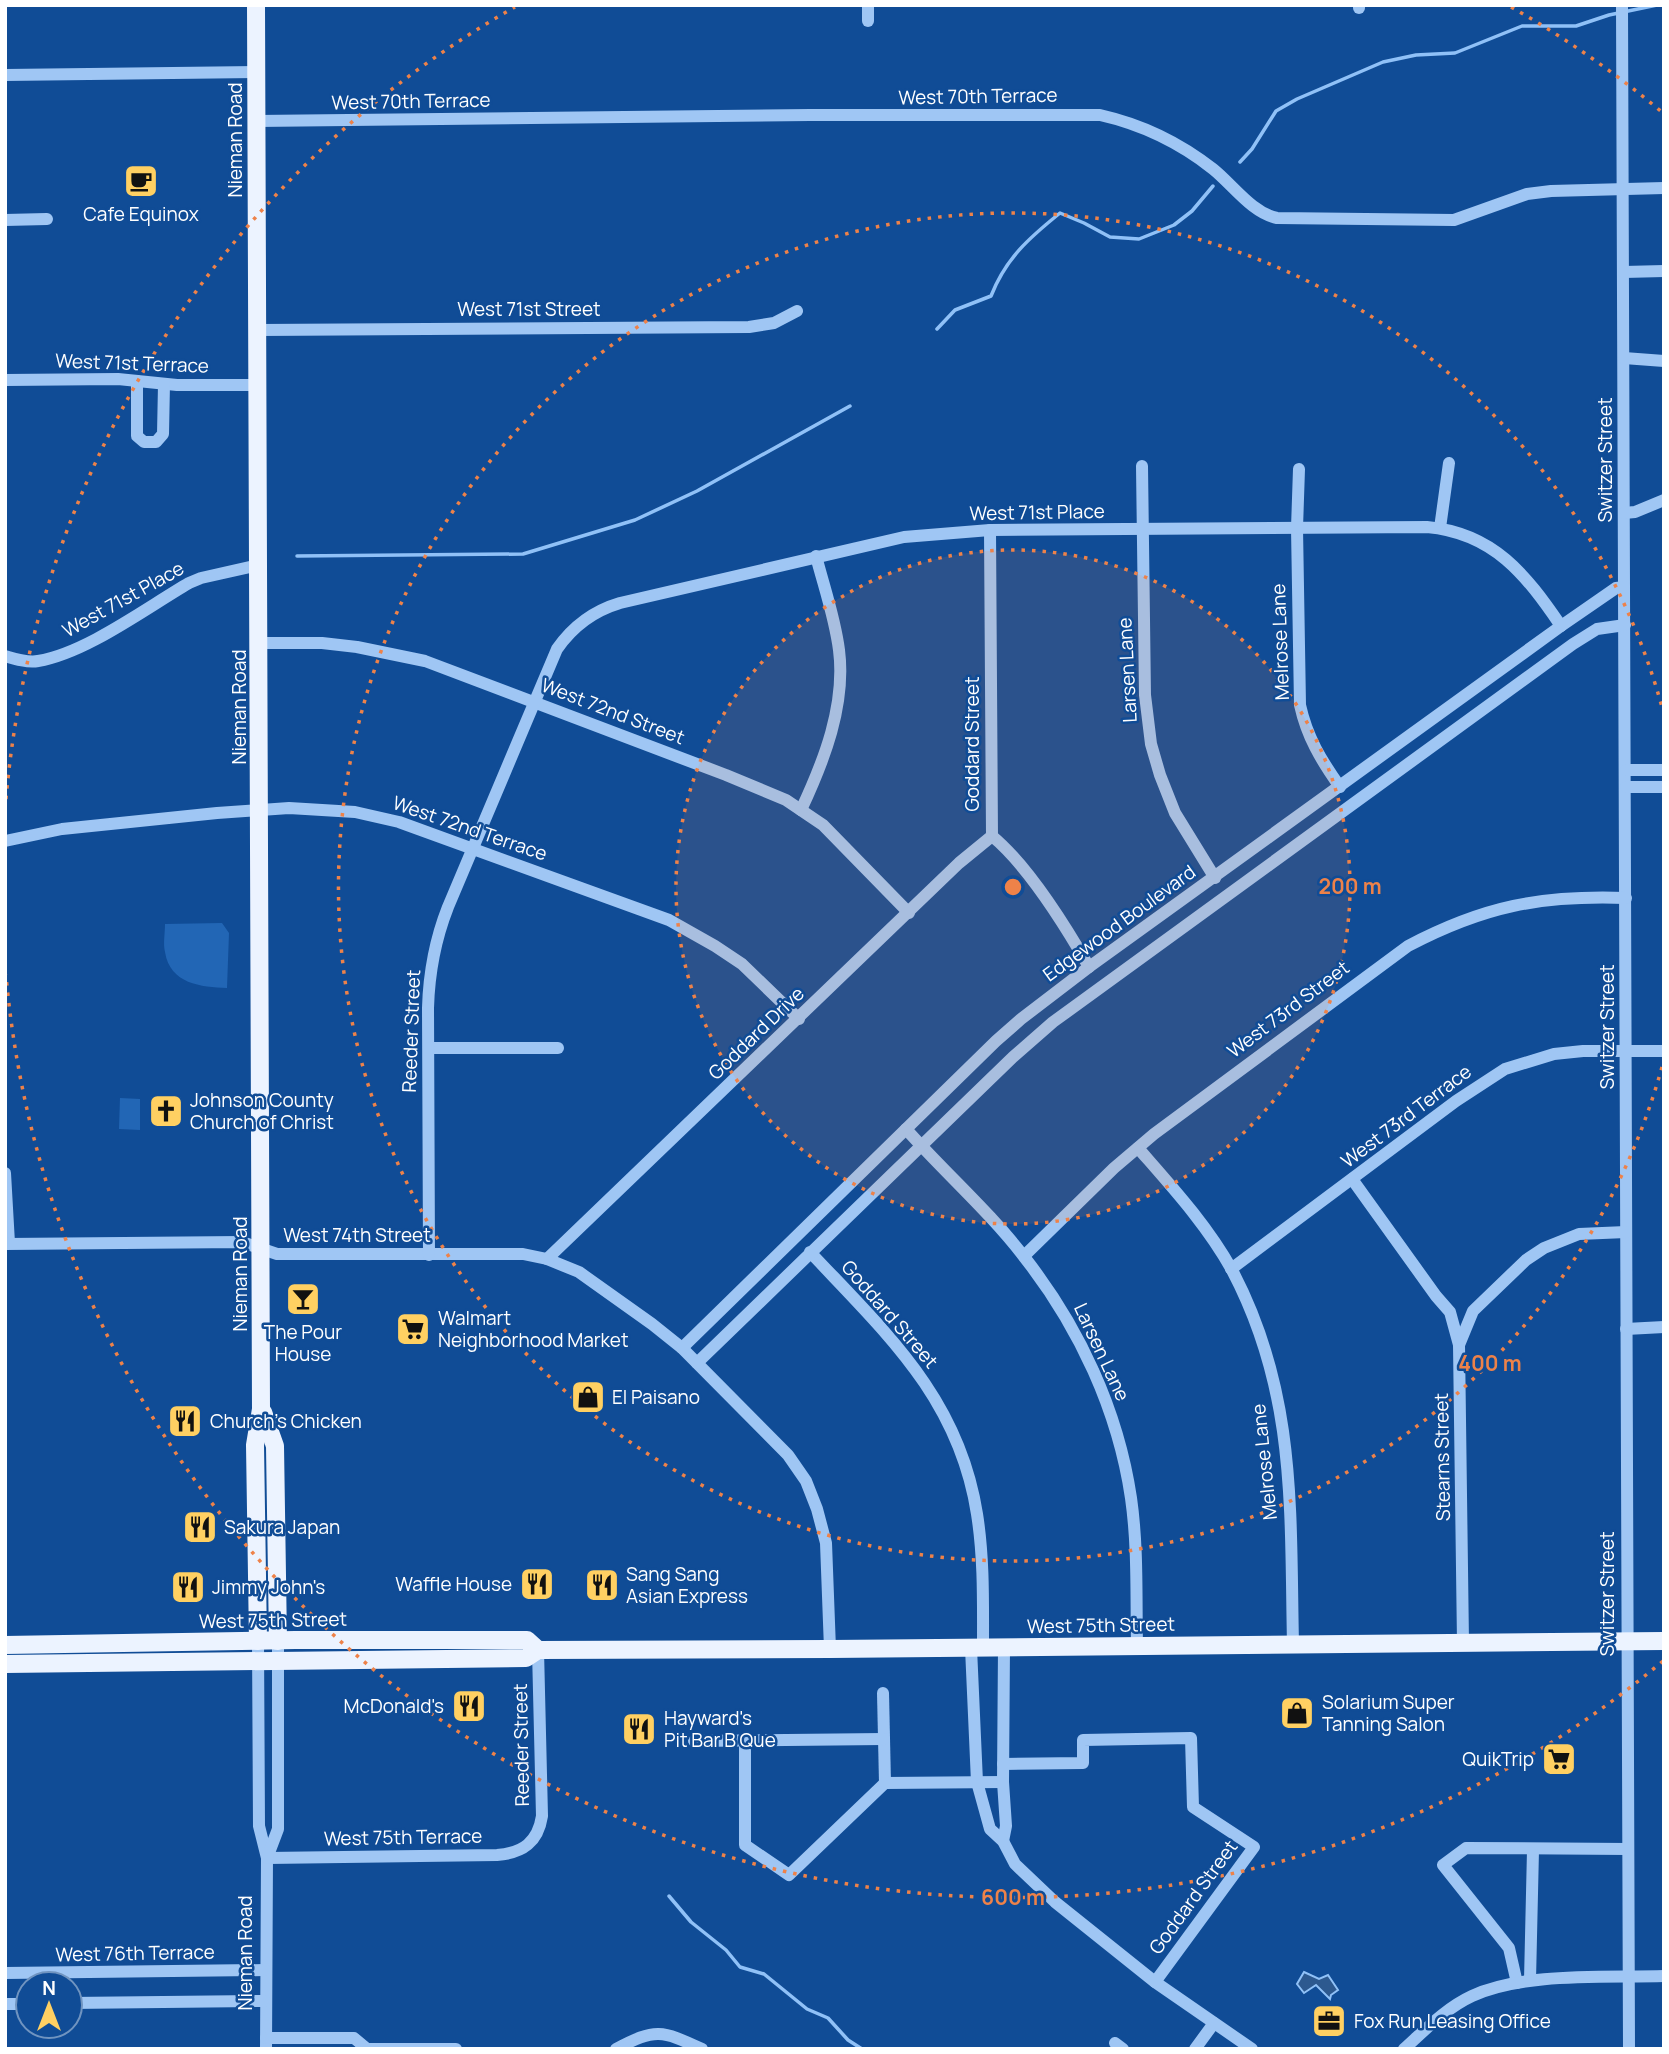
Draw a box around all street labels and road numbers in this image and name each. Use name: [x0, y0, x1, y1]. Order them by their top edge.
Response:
street label: Nieman Road: [222, 82, 248, 198]
street label: West 70th Terrace: [898, 82, 1058, 110]
street label: West 70th Terrace: [331, 87, 491, 115]
street label: West 71st Street: [457, 296, 601, 322]
street label: West 71st Terrace: [55, 347, 209, 379]
street label: Switzer Street: [1592, 397, 1618, 523]
street label: West 71st Place: [969, 498, 1105, 526]
street label: West 71st Place: [58, 555, 188, 643]
street label: Melrose Lane: [1265, 583, 1295, 701]
street label: Larsen Lane: [1111, 617, 1143, 723]
street label: Nieman Road: [226, 649, 252, 765]
street label: West 72nd Street: [538, 672, 688, 750]
street label: Goddard Street: [959, 676, 985, 812]
street label: West 72nd Terrace: [389, 789, 551, 867]
street label: Edgewood Boulevard: [1037, 859, 1201, 987]
street label: West 73rd Street: [1222, 954, 1354, 1064]
street label: Switzer Street: [1594, 964, 1620, 1090]
street label: Reeder Street: [396, 969, 426, 1093]
street label: Goddard Drive: [702, 981, 810, 1085]
street label: West 73rd Terrace: [1335, 1058, 1477, 1174]
street label: Nieman Road: [227, 1216, 253, 1332]
street label: West 74th Street: [283, 1222, 431, 1248]
street label: Goddard Street: [836, 1254, 944, 1374]
street label: Larsen Lane: [1068, 1299, 1136, 1405]
street label: Stearns Street: [1428, 1393, 1456, 1521]
street label: Melrose Lane: [1245, 1403, 1283, 1521]
street label: Switzer Street: [1594, 1531, 1620, 1657]
street label: West 75th Street: [199, 1606, 347, 1634]
street label: West 75th Street: [1027, 1611, 1175, 1639]
street label: Reeder Street: [507, 1683, 535, 1807]
street label: West 75th Terrace: [324, 1823, 482, 1851]
street label: Goddard Street: [1143, 1835, 1243, 1959]
street label: Nieman Road: [232, 1895, 258, 2011]
street label: West 76th Terrace: [55, 1939, 215, 1967]

